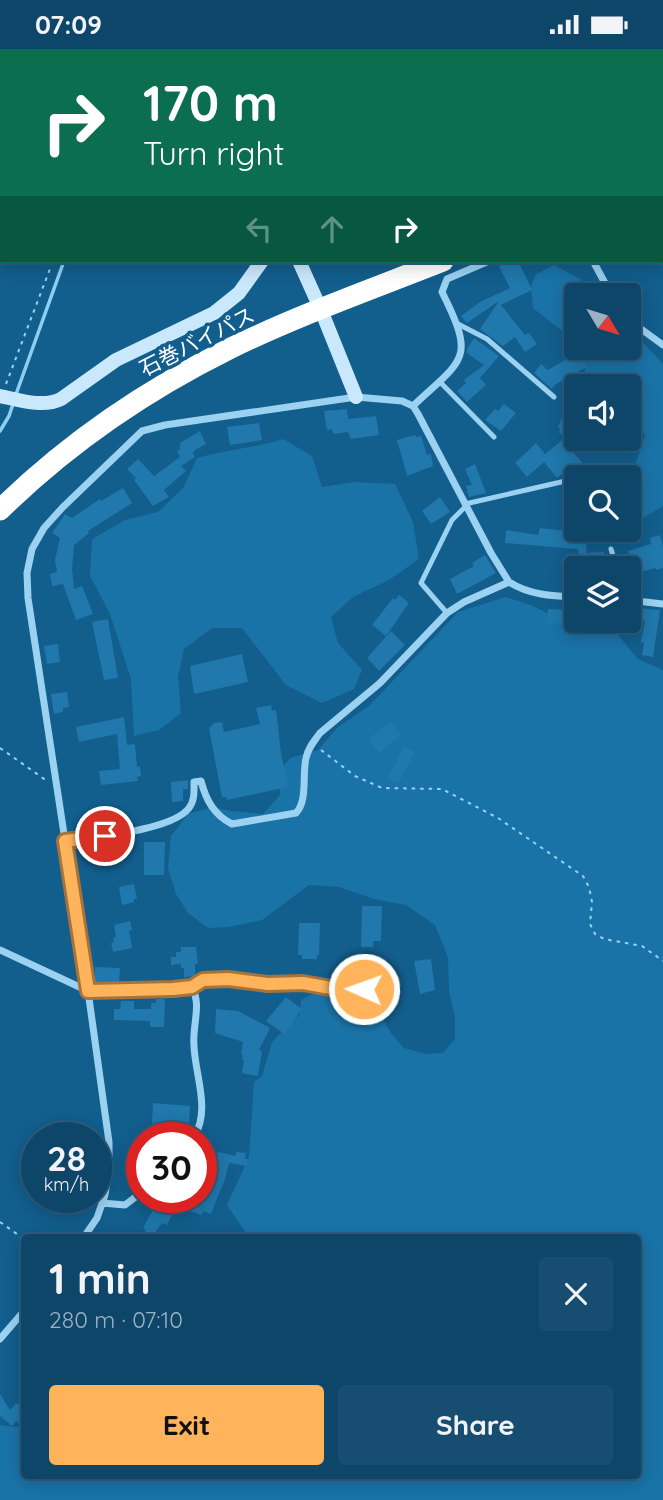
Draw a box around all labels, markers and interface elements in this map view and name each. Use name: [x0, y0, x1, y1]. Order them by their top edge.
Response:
text: 07:09: [35, 8, 102, 41]
text: 170 m: [143, 72, 278, 133]
icon: right: [28, 77, 119, 168]
text: Turn right: [143, 133, 284, 173]
icon: left: [240, 210, 278, 248]
icon: ahead: [313, 210, 351, 248]
icon: right: [386, 210, 424, 248]
north arrow: [564, 283, 640, 361]
map controls: [564, 283, 641, 633]
street label: 石巻バイパス: [135, 301, 258, 381]
button: sound: [564, 374, 641, 451]
button: search: [564, 465, 641, 542]
button: layers: [564, 556, 641, 633]
pin: [75, 806, 135, 866]
icon: arrive: [86, 817, 124, 855]
position arrow: [327, 952, 401, 1026]
speed limit sign: 30: [126, 1122, 217, 1213]
text: 28: [47, 1136, 86, 1180]
text: km/h: [44, 1173, 89, 1196]
text: 1 min: [49, 1252, 151, 1305]
button: close: [539, 1257, 613, 1331]
text: 280 m · 07:10: [49, 1305, 183, 1334]
button: Exit: [49, 1385, 324, 1465]
button: Share: [338, 1385, 613, 1465]

